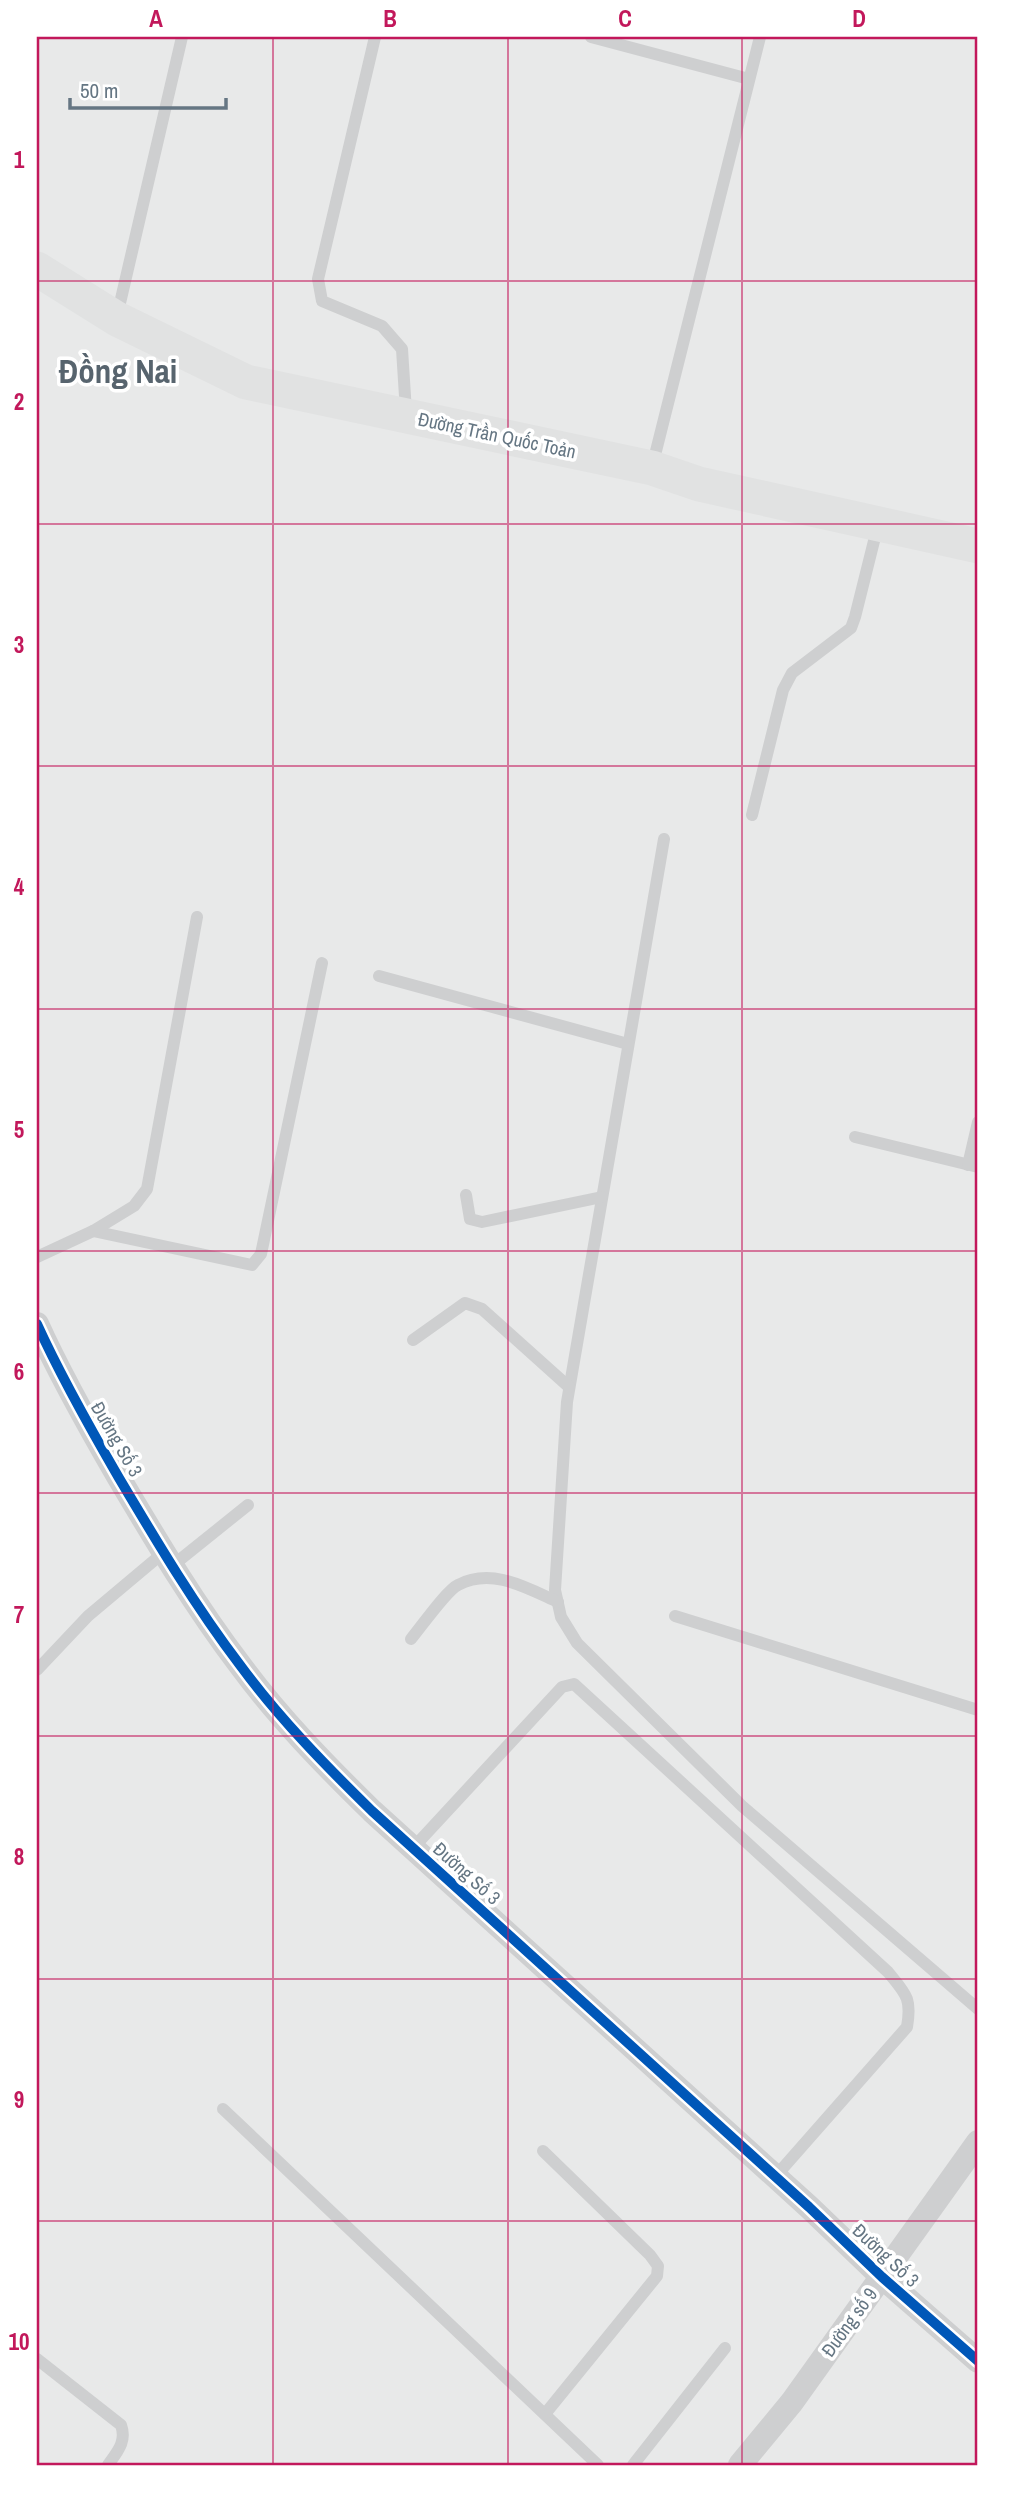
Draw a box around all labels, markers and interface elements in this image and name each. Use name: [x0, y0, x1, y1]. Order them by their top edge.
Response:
text: A: [149, 3, 163, 34]
text: B: [383, 3, 397, 34]
text: C: [618, 3, 632, 34]
text: D: [852, 3, 866, 34]
scale bar: [70, 66, 226, 110]
text: 50 m: [80, 76, 118, 105]
text: 1: [14, 144, 25, 175]
district label: Đồng Nai: [59, 349, 177, 393]
text: 2: [14, 386, 24, 417]
street label: Đường Trần Quốc Toản: [416, 406, 578, 464]
text: 3: [14, 629, 24, 660]
text: 4: [14, 871, 25, 902]
text: 5: [14, 1114, 24, 1145]
text: 6: [14, 1356, 24, 1387]
street label: Đường Số 3: [85, 1397, 149, 1481]
text: 7: [14, 1599, 24, 1630]
street label: Đường Số 3: [428, 1836, 506, 1910]
text: 8: [14, 1841, 24, 1872]
text: 9: [14, 2084, 24, 2115]
street label: Đường Số 3: [847, 2217, 925, 2293]
street label: Đường số 9: [815, 2282, 883, 2362]
text: 10: [9, 2326, 29, 2357]

